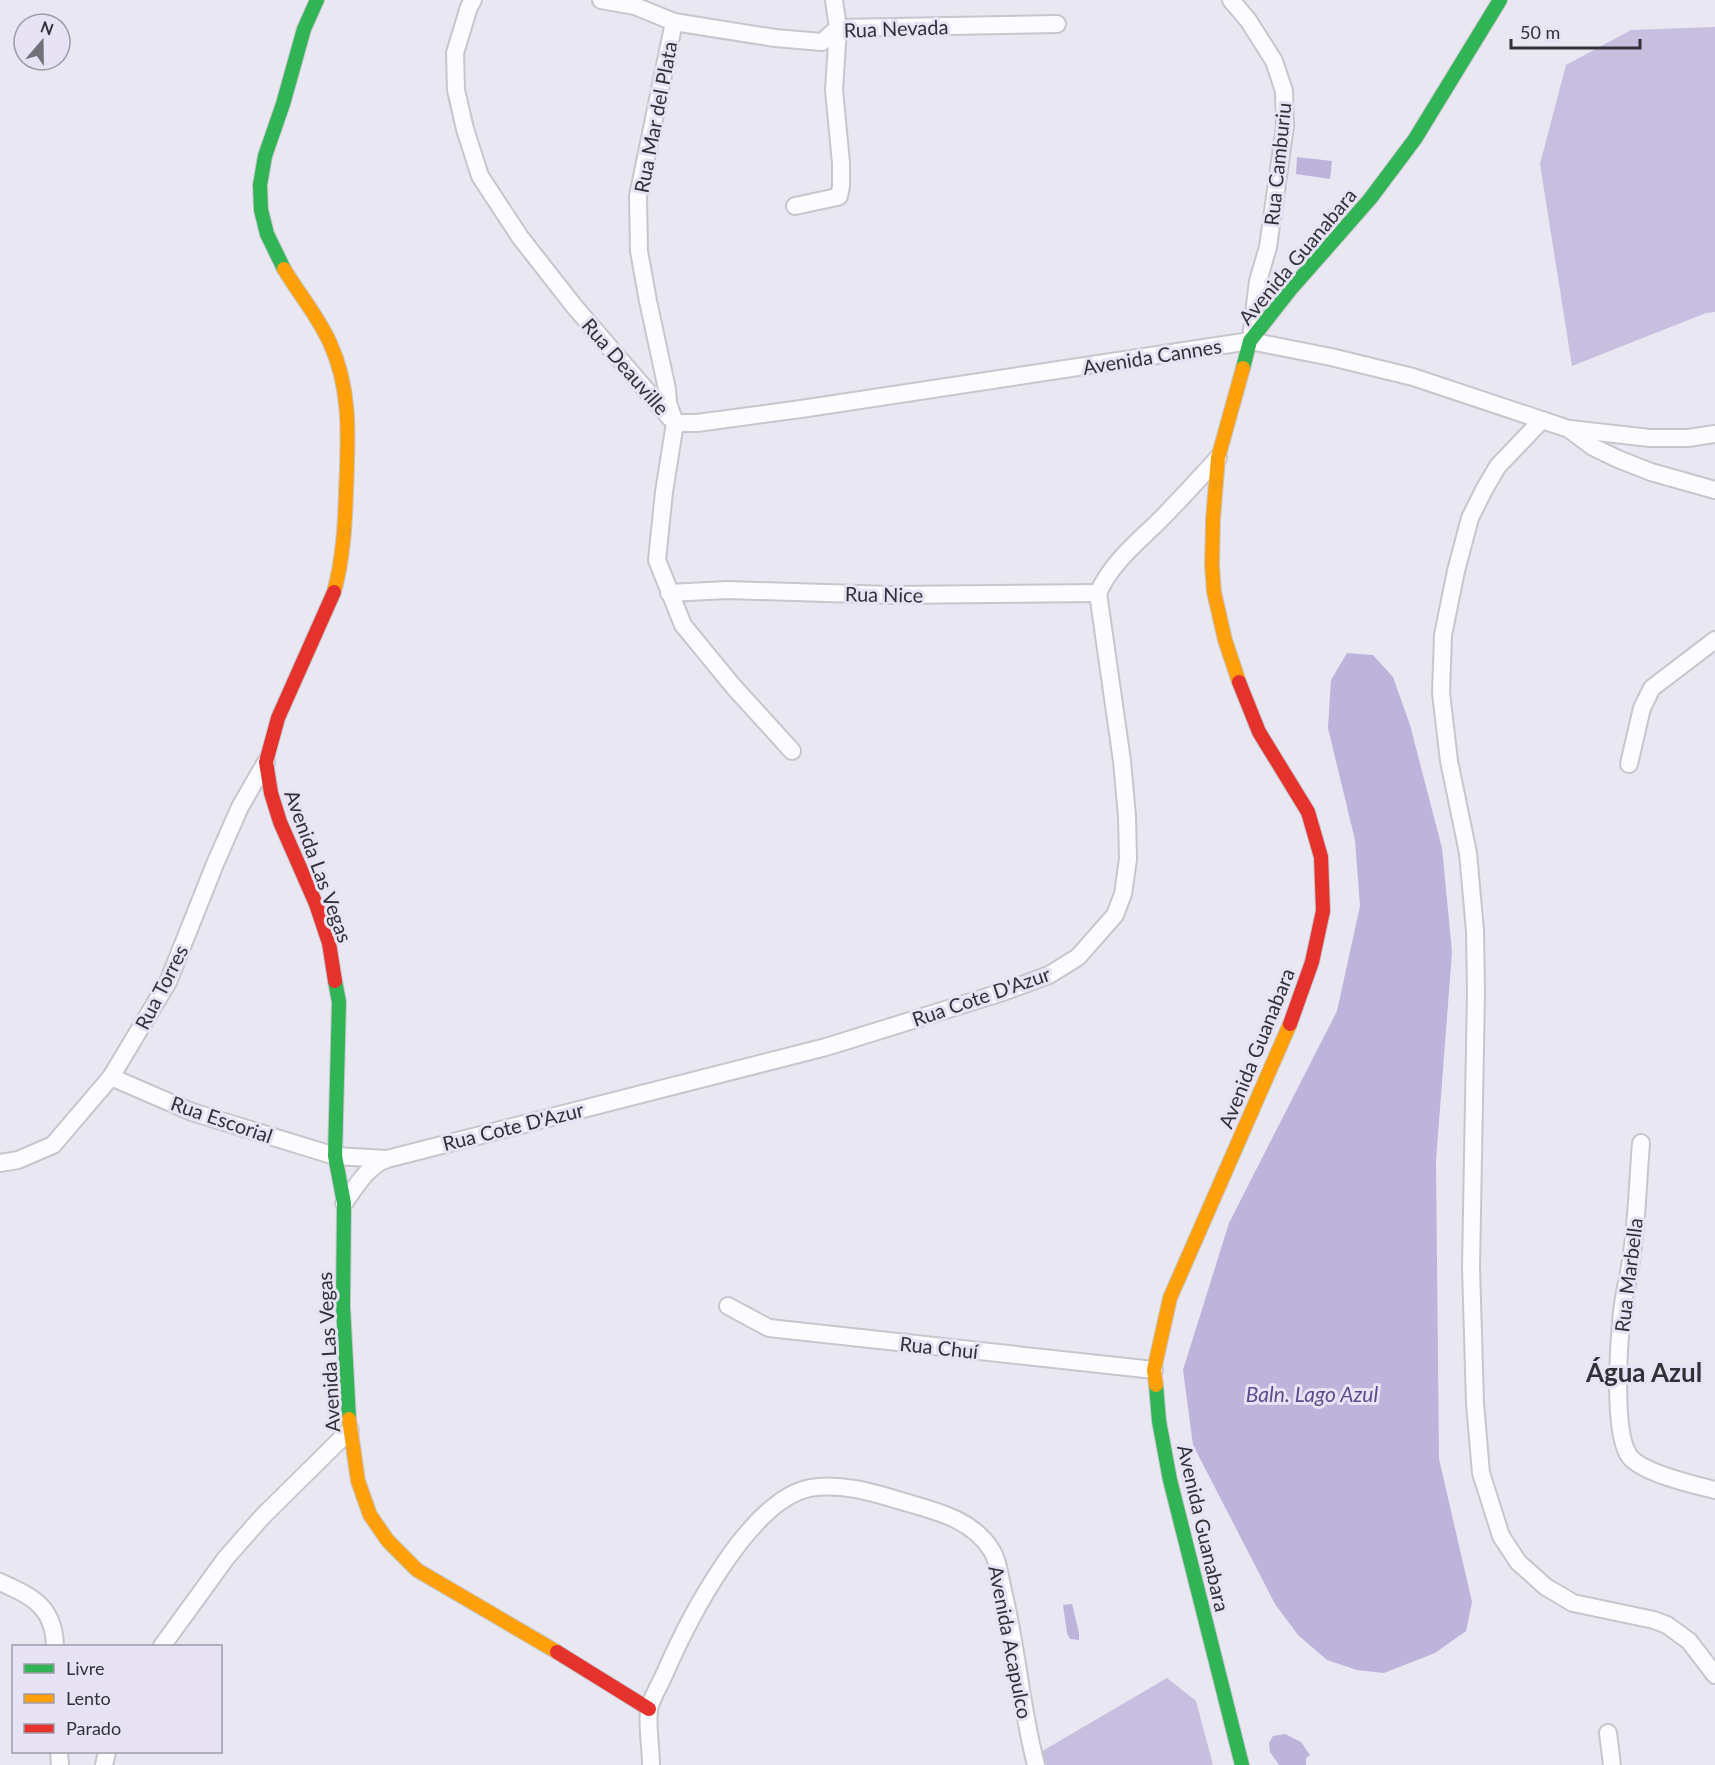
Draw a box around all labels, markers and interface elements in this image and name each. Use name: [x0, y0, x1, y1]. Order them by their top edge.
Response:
north arrow: [12, 12, 72, 72]
scale bar: [1511, 12, 1640, 50]
street label: Rua Nevada: [843, 14, 949, 42]
text: N: [38, 16, 56, 38]
text: 50 m: [1520, 21, 1560, 43]
street label: Rua Mar del Plata: [629, 39, 681, 195]
street label: Rua Camburiu: [1259, 101, 1295, 227]
street label: Avenida Guanabara: [1233, 183, 1361, 329]
street label: Rua Deauville: [578, 313, 674, 419]
street label: Avenida Cannes: [1081, 333, 1223, 379]
street label: Rua Nice: [845, 581, 923, 607]
street label: Avenida Las Vegas: [280, 787, 358, 945]
street label: Rua Torres: [129, 941, 193, 1033]
street label: Rua Cote D'Azur: [909, 961, 1054, 1031]
street label: Avenida Guanabara: [1213, 965, 1299, 1131]
street label: Rua Escorial: [168, 1090, 276, 1148]
street label: Rua Cote D'Azur: [440, 1097, 587, 1155]
street label: Rua Marbella: [1609, 1216, 1647, 1334]
street label: Avenida Las Vegas: [312, 1271, 344, 1433]
street label: Rua Chuí: [899, 1331, 981, 1363]
district label: Água Azul: [1585, 1356, 1702, 1388]
water label: Baln. Lago Azul: [1246, 1381, 1378, 1406]
street label: Avenida Guanabara: [1173, 1442, 1235, 1614]
street label: Avenida Acapulco: [984, 1563, 1038, 1721]
legend: [12, 1645, 222, 1753]
text: Livre: [66, 1657, 105, 1679]
text: Lento: [66, 1687, 111, 1709]
text: Parado: [66, 1717, 121, 1739]

